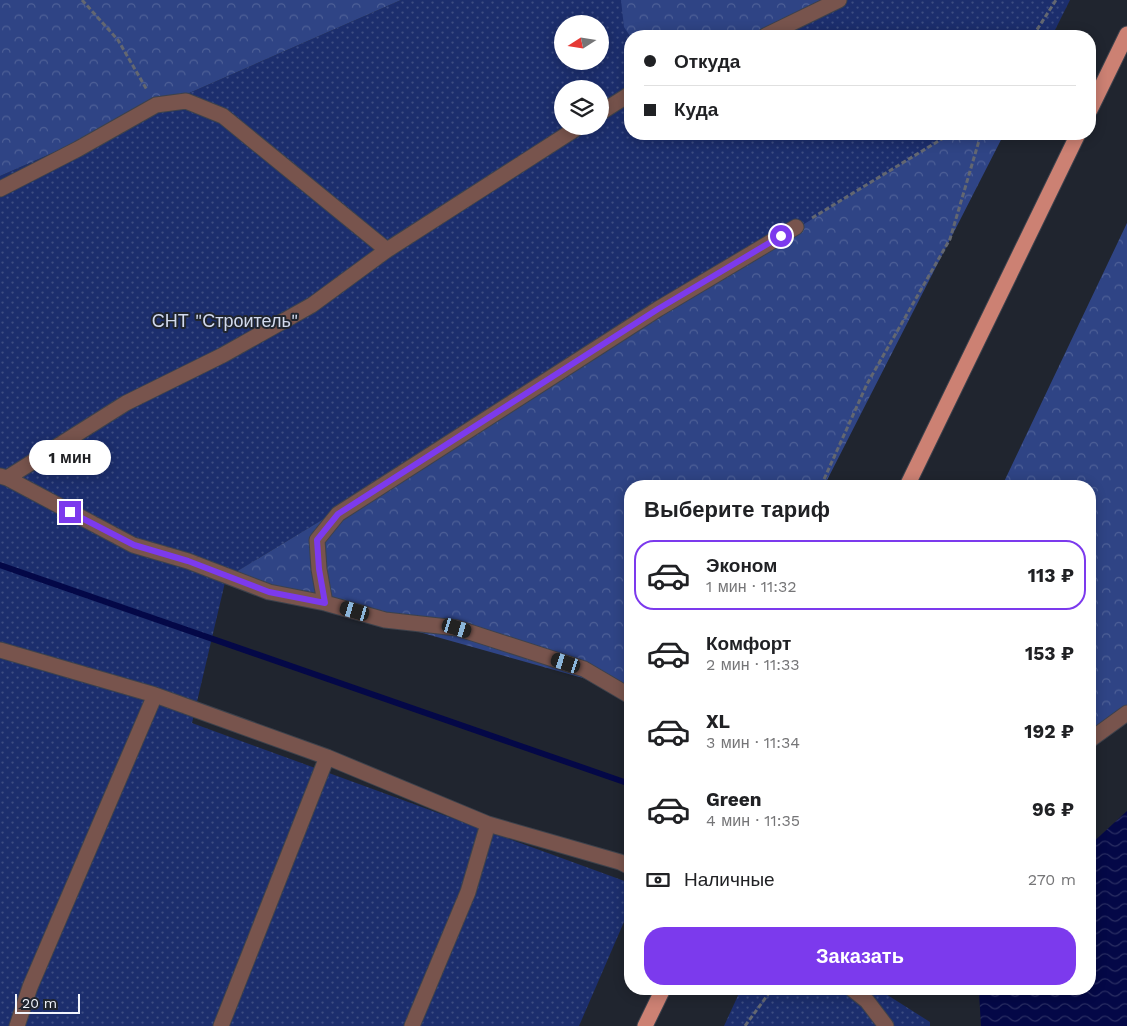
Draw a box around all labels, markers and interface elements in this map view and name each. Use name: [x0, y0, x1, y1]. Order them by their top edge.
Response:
north arrow: [554, 15, 609, 70]
map controls: [554, 15, 609, 135]
text: Откуда: [674, 50, 740, 73]
button: layers: [554, 80, 609, 135]
text: Куда: [674, 98, 718, 121]
route start: [770, 225, 792, 247]
park label: СНТ "Строитель": [152, 310, 298, 331]
callout: 1 мин: [29, 440, 111, 474]
text: 1 мин: [49, 448, 91, 467]
text: Выберите тариф: [644, 497, 830, 522]
route end: [59, 501, 81, 523]
icon: car: [646, 553, 691, 598]
text: Эконом: [706, 554, 777, 577]
text: 113 ₽: [1028, 564, 1074, 587]
text: 1 мин · 11:32: [706, 577, 797, 596]
car: [338, 600, 371, 622]
car: [440, 616, 473, 640]
icon: car: [646, 631, 691, 676]
text: Комфорт: [706, 632, 791, 655]
text: 153 ₽: [1025, 642, 1074, 665]
car: [549, 651, 582, 675]
text: 2 мин · 11:33: [706, 655, 800, 674]
icon: car: [646, 709, 691, 754]
text: XL: [706, 710, 730, 733]
text: 192 ₽: [1024, 720, 1074, 743]
text: 3 мин · 11:34: [706, 733, 800, 752]
icon: car: [646, 787, 691, 832]
text: Green: [706, 788, 762, 811]
text: 96 ₽: [1032, 798, 1074, 821]
text: 4 мин · 11:35: [706, 811, 800, 830]
icon: cash: [644, 866, 672, 894]
text: Наличные: [684, 868, 775, 891]
text: 270 m: [1028, 870, 1076, 889]
button: Заказать: [644, 927, 1076, 985]
scale bar: [15, 991, 80, 1014]
text: 20 m: [22, 995, 57, 1011]

